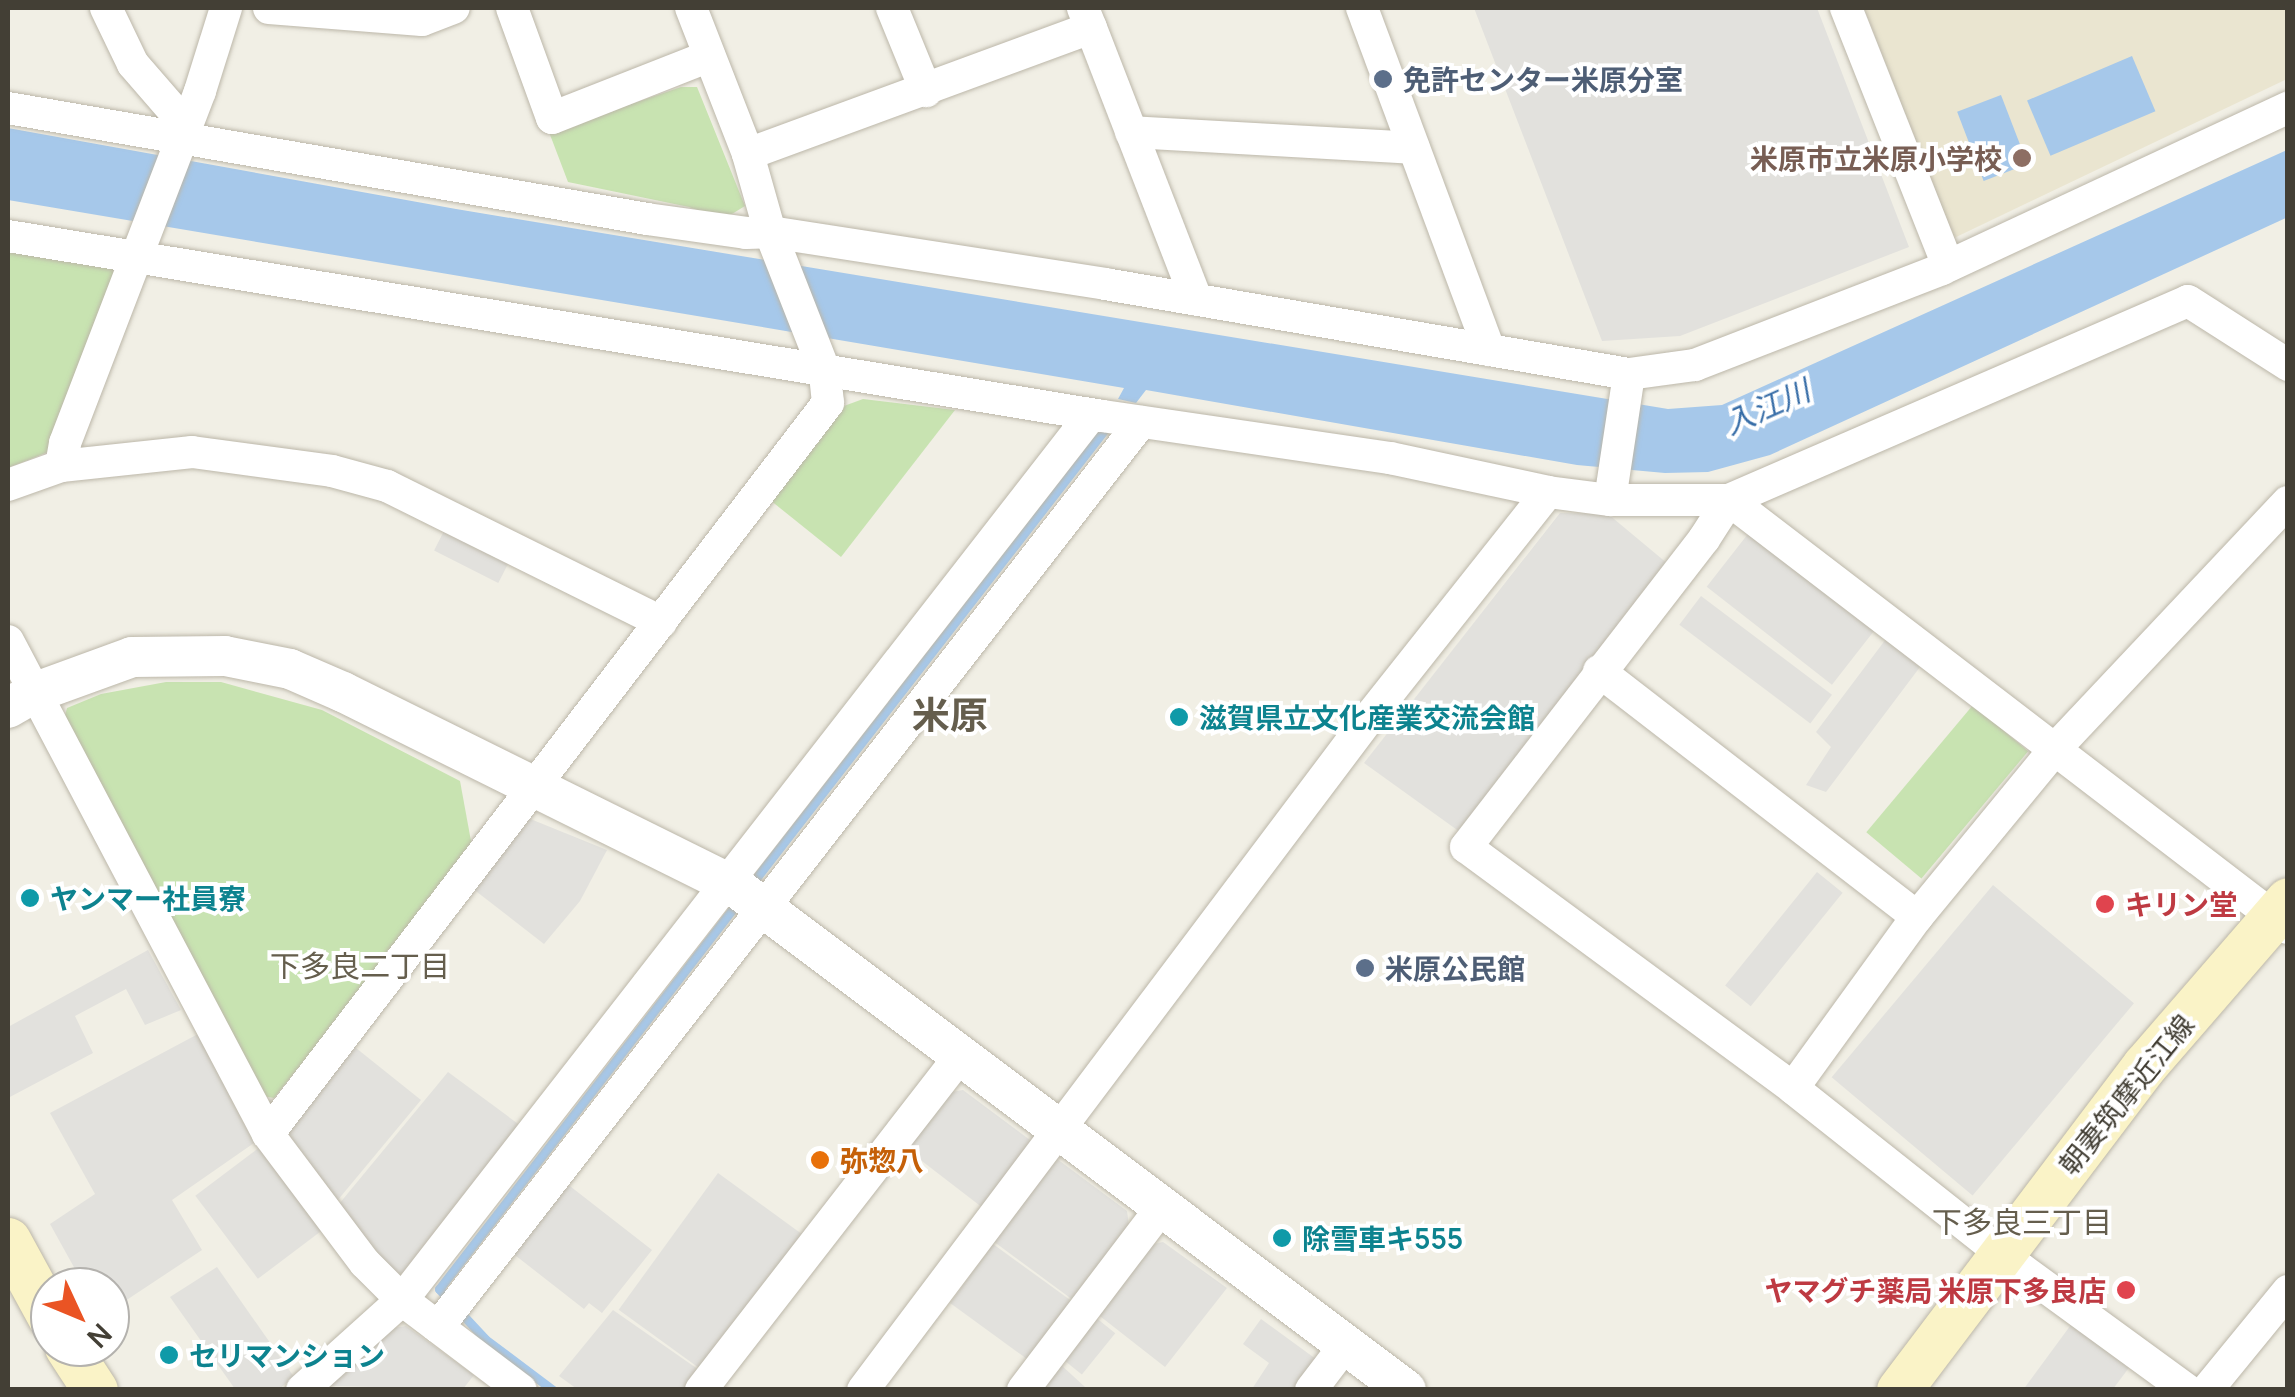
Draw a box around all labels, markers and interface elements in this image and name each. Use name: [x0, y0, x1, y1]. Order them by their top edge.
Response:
place label: 免許センター米原分室: [1403, 62, 1683, 96]
marker: 免許センター米原分室: [1372, 68, 1394, 90]
place label: 米原市立米原小学校: [1750, 141, 2002, 175]
marker: 米原市立米原小学校: [2011, 147, 2033, 169]
water label: 入江川: [1719, 372, 1815, 442]
district label: 米原: [912, 692, 988, 738]
place label: 滋賀県立文化産業交流会館: [1199, 700, 1535, 734]
marker: 滋賀県立文化産業交流会館: [1168, 706, 1190, 728]
place label: ヤンマー社員寮: [50, 881, 246, 915]
marker: ヤンマー社員寮: [19, 887, 41, 909]
place label: キリン堂: [2125, 887, 2237, 921]
marker: キリン堂: [2094, 893, 2116, 915]
district label: 下多良二丁目: [270, 948, 450, 984]
place label: 米原公民館: [1385, 951, 1525, 985]
marker: 米原公民館: [1354, 957, 1376, 979]
street label: 朝妻筑摩近江線: [2051, 1007, 2201, 1181]
place label: 弥惣八: [840, 1143, 924, 1177]
marker: 弥惣八: [809, 1149, 831, 1171]
district label: 下多良三丁目: [1932, 1204, 2112, 1240]
place label: 除雪車キ555: [1302, 1221, 1463, 1255]
marker: 除雪車キ555: [1271, 1227, 1293, 1249]
north arrow: [30, 1267, 130, 1367]
place label: ヤマグチ薬局 米原下多良店: [1764, 1273, 2106, 1307]
marker: ヤマグチ薬局 米原下多良店: [2115, 1279, 2137, 1301]
text: N: [79, 1316, 121, 1357]
place label: セリマンション: [189, 1338, 385, 1372]
marker: セリマンション: [158, 1344, 180, 1366]

